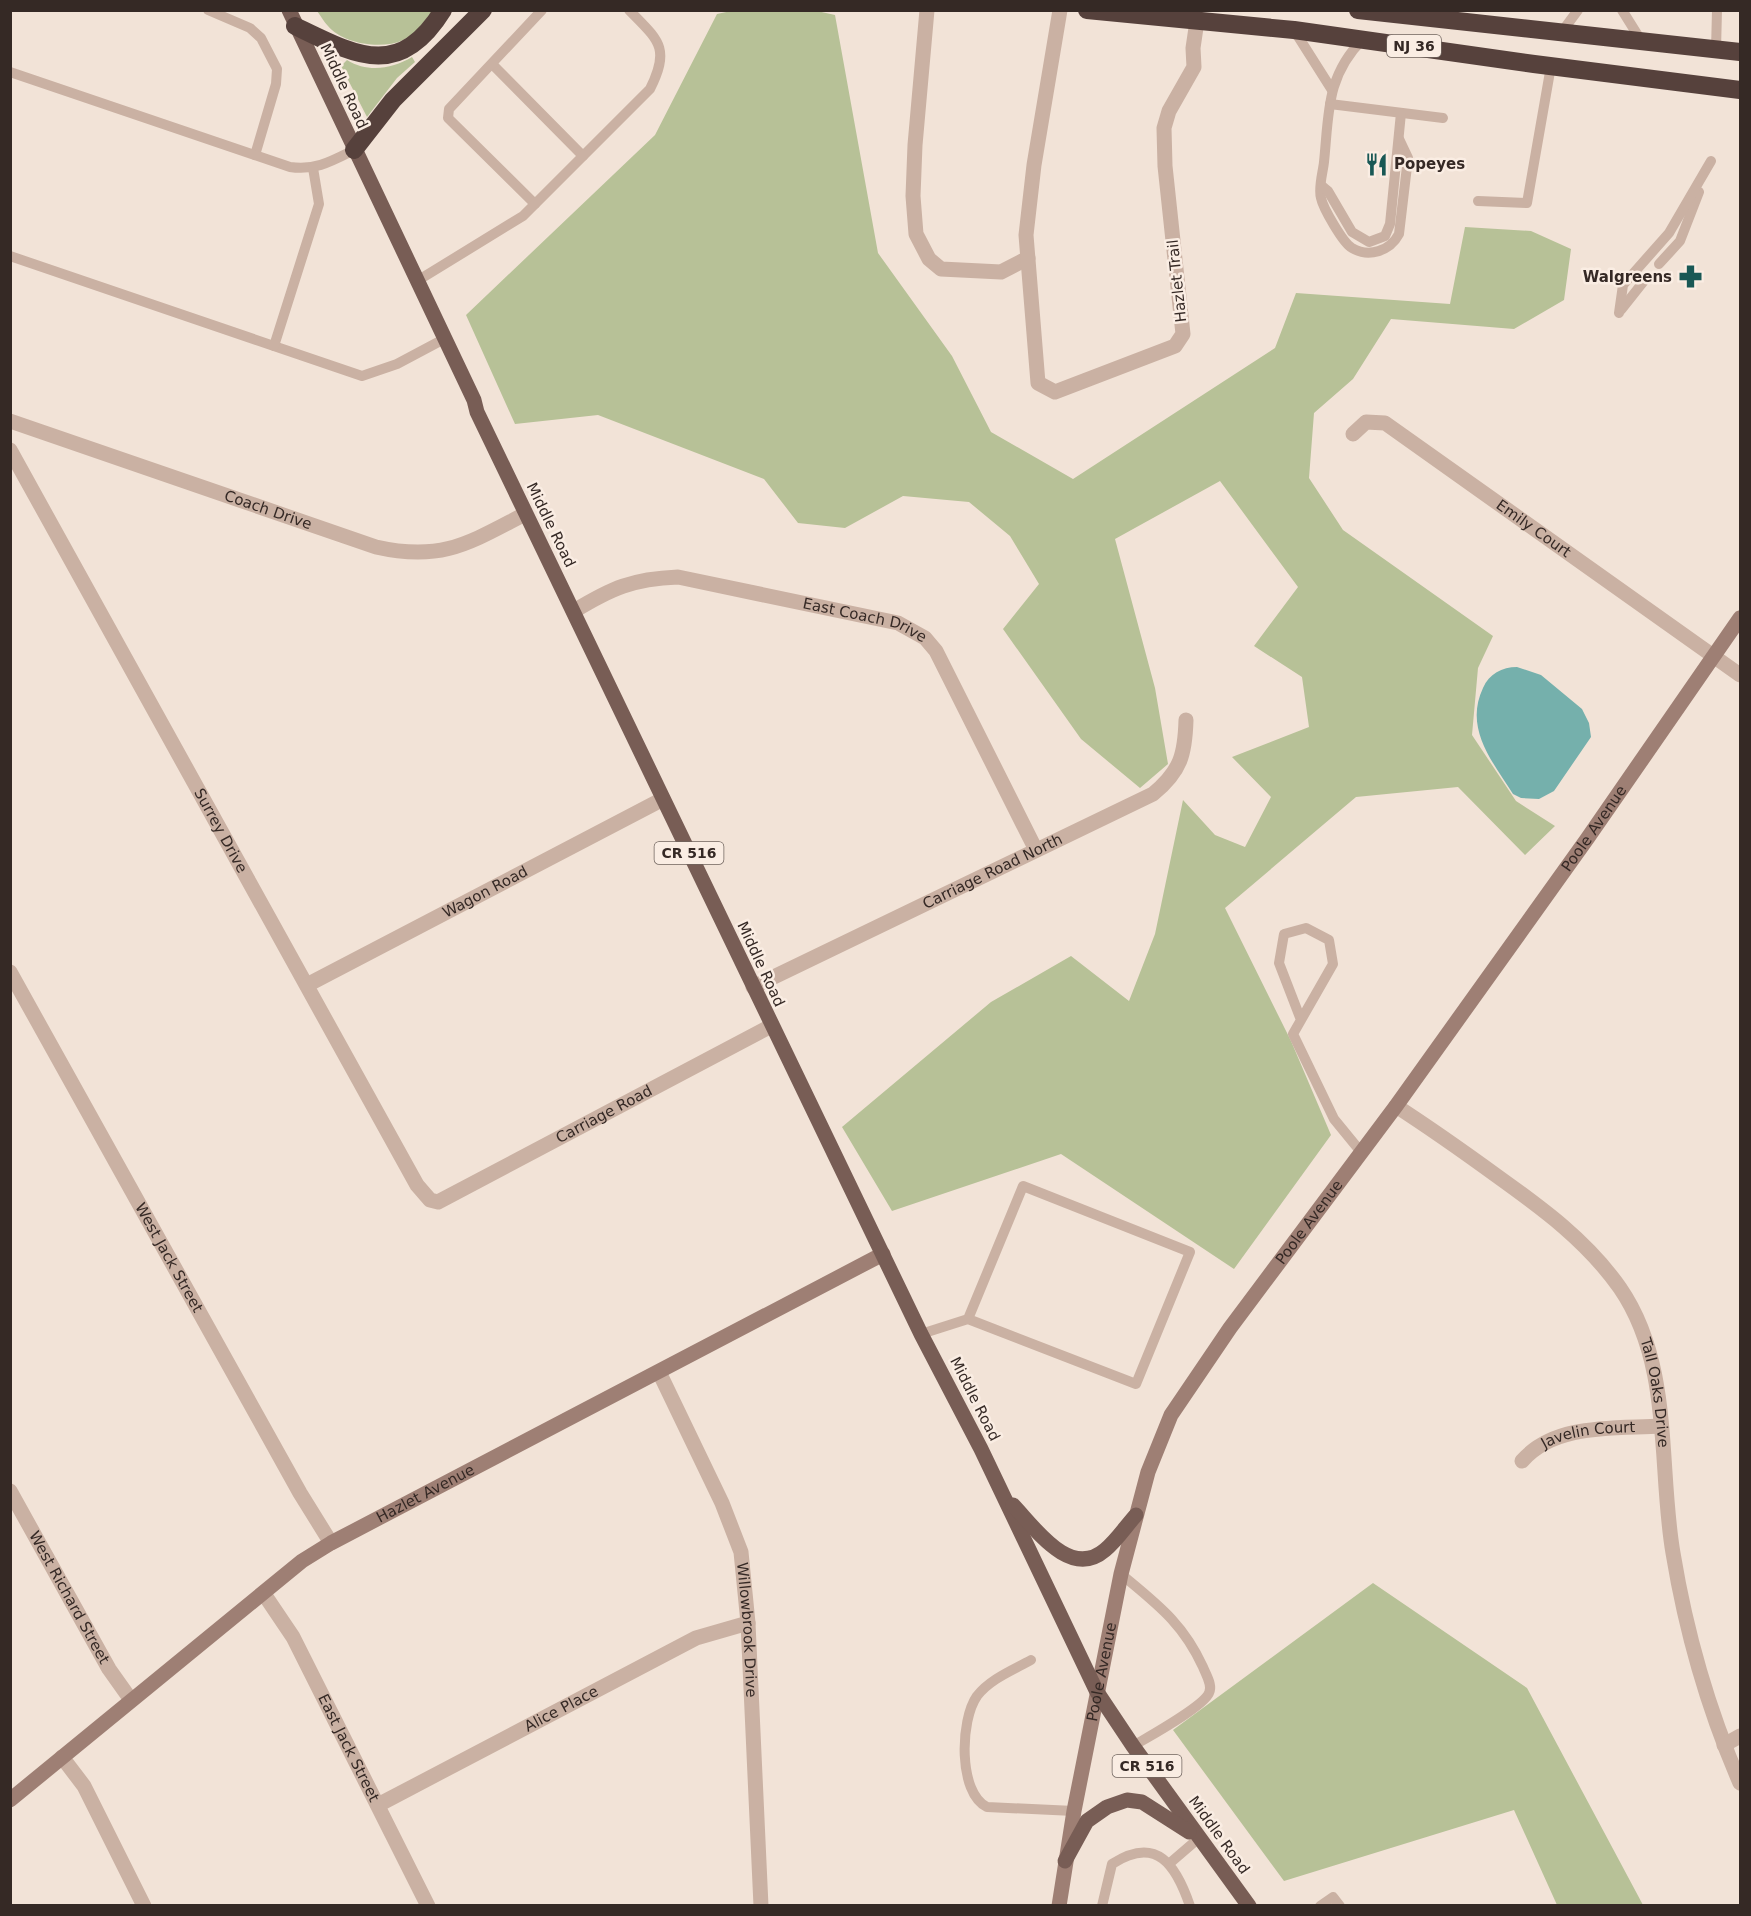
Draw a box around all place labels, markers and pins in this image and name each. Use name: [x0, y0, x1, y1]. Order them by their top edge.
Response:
restaurant icon: Popeyes: [1363, 151, 1389, 177]
place label: Popeyes: [1394, 155, 1465, 173]
pharmacy icon: Walgreens: [1677, 264, 1703, 290]
place label: Walgreens: [1583, 268, 1672, 286]

